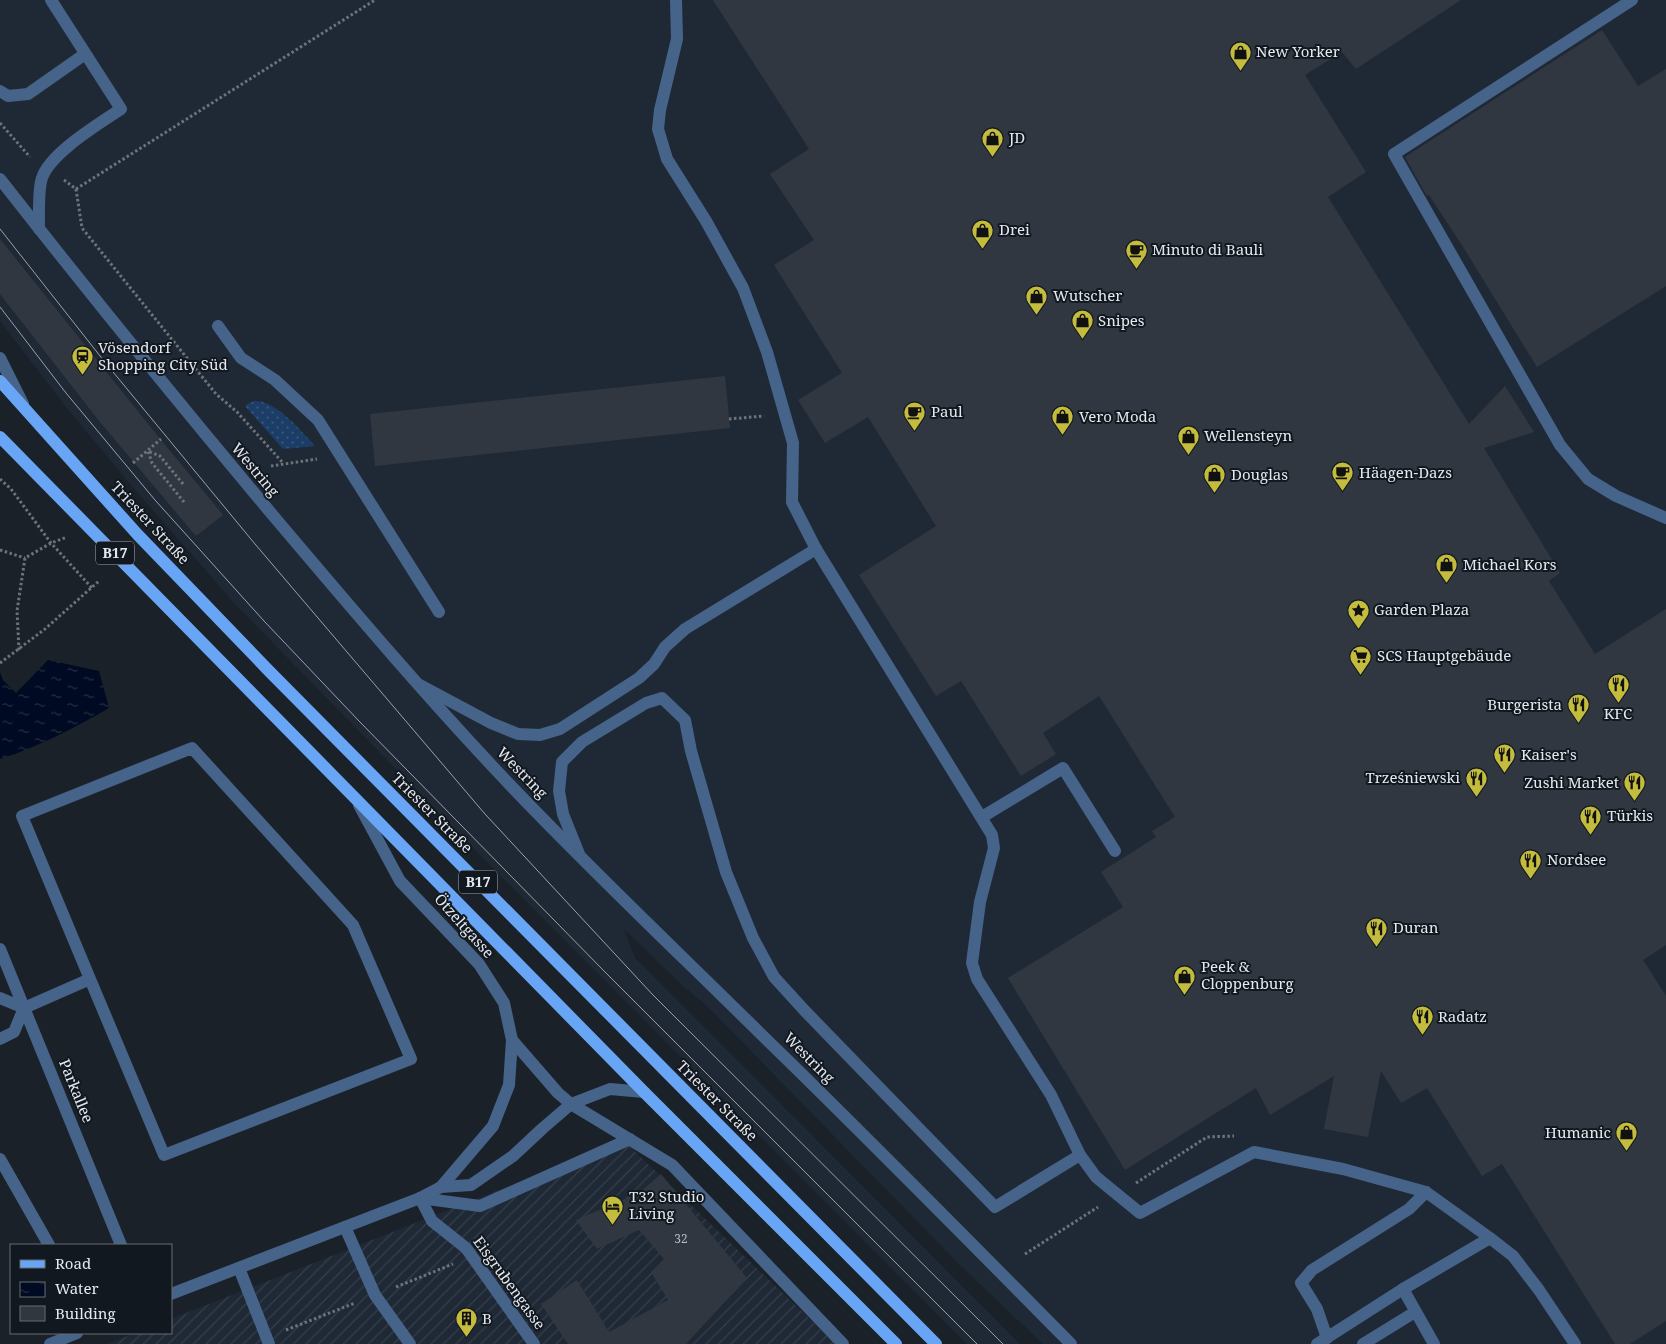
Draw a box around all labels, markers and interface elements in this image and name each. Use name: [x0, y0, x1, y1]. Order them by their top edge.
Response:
shop icon: New Yorker: [1228, 40, 1252, 71]
place label: New Yorker: [1256, 41, 1340, 61]
shop icon: JD: [981, 126, 1005, 157]
place label: JD: [1008, 127, 1025, 147]
shop icon: Drei: [971, 218, 995, 249]
place label: Drei: [999, 219, 1030, 239]
cafe icon: Minuto di Bauli: [1124, 238, 1148, 269]
place label: Minuto di Bauli: [1152, 239, 1263, 259]
shop icon: Wutscher: [1025, 284, 1049, 315]
place label: Wutscher: [1053, 285, 1122, 305]
shop icon: Snipes: [1070, 309, 1094, 340]
place label: Snipes: [1098, 310, 1145, 330]
place label: Vösendorf Shopping City Süd: [98, 337, 228, 374]
station icon: Vösendorf Shopping City Süd: [70, 345, 94, 376]
cafe icon: Paul: [903, 400, 927, 431]
place label: Paul: [931, 401, 963, 421]
shop icon: Vero Moda: [1051, 405, 1075, 436]
place label: Vero Moda: [1079, 406, 1156, 426]
shop icon: Wellensteyn: [1176, 424, 1200, 455]
place label: Wellensteyn: [1204, 425, 1292, 445]
street label: Westring: [227, 438, 284, 500]
cafe icon: Häagen-Dazs: [1331, 461, 1355, 492]
place label: Häagen-Dazs: [1359, 462, 1452, 482]
shop icon: Douglas: [1203, 463, 1227, 494]
place label: Douglas: [1231, 464, 1288, 484]
street label: Triester Straße: [107, 477, 194, 568]
road number: B17: [96, 542, 134, 564]
shop icon: Michael Kors: [1435, 553, 1459, 584]
place label: Michael Kors: [1463, 554, 1557, 574]
place icon: Garden Plaza: [1346, 598, 1370, 629]
place label: Garden Plaza: [1374, 599, 1469, 619]
supermarket icon: SCS Hauptgebäude: [1349, 644, 1373, 675]
place label: SCS Hauptgebäude: [1377, 645, 1511, 665]
restaurant icon: KFC: [1606, 673, 1630, 704]
restaurant icon: Burgerista: [1566, 693, 1590, 724]
place label: Burgerista: [1487, 694, 1562, 714]
place label: KFC: [1604, 703, 1632, 723]
street label: Westring: [493, 742, 552, 802]
restaurant icon: Kaiser's: [1493, 743, 1517, 774]
place label: Kaiser's: [1521, 744, 1577, 764]
restaurant icon: Trześniewski: [1464, 766, 1488, 797]
place label: Trześniewski: [1366, 767, 1460, 787]
street label: Triester Straße: [388, 768, 477, 857]
restaurant icon: Zushi Market: [1623, 771, 1647, 802]
place label: Zushi Market: [1524, 772, 1619, 792]
restaurant icon: Türkis: [1579, 804, 1603, 835]
place label: Türkis: [1607, 805, 1653, 825]
restaurant icon: Nordsee: [1519, 848, 1543, 879]
place label: Nordsee: [1547, 849, 1606, 869]
road number: B17: [459, 870, 497, 894]
street label: Ötzeltgasse: [431, 889, 499, 962]
restaurant icon: Duran: [1365, 916, 1389, 947]
place label: Duran: [1393, 917, 1439, 937]
place label: Peek & Cloppenburg: [1201, 956, 1294, 993]
shop icon: Peek & Cloppenburg: [1173, 964, 1197, 995]
restaurant icon: Radatz: [1410, 1005, 1434, 1036]
place label: Radatz: [1438, 1006, 1487, 1026]
street label: Westring: [780, 1027, 840, 1087]
street label: Parkallee: [55, 1056, 99, 1125]
street label: Triester Straße: [673, 1056, 762, 1145]
shop icon: Humanic: [1615, 1121, 1639, 1152]
place label: Humanic: [1545, 1122, 1611, 1142]
place label: T32 Studio Living: [629, 1186, 705, 1223]
hotel icon: T32 Studio Living: [601, 1194, 625, 1225]
house number: 32: [674, 1230, 688, 1247]
street label: Eisgrubengasse: [469, 1232, 550, 1333]
legend: [10, 1244, 172, 1334]
text: Road: [55, 1253, 91, 1273]
text: Water: [55, 1278, 98, 1298]
text: Building: [55, 1303, 116, 1323]
building icon: B: [454, 1307, 478, 1338]
place label: B: [482, 1308, 492, 1328]

